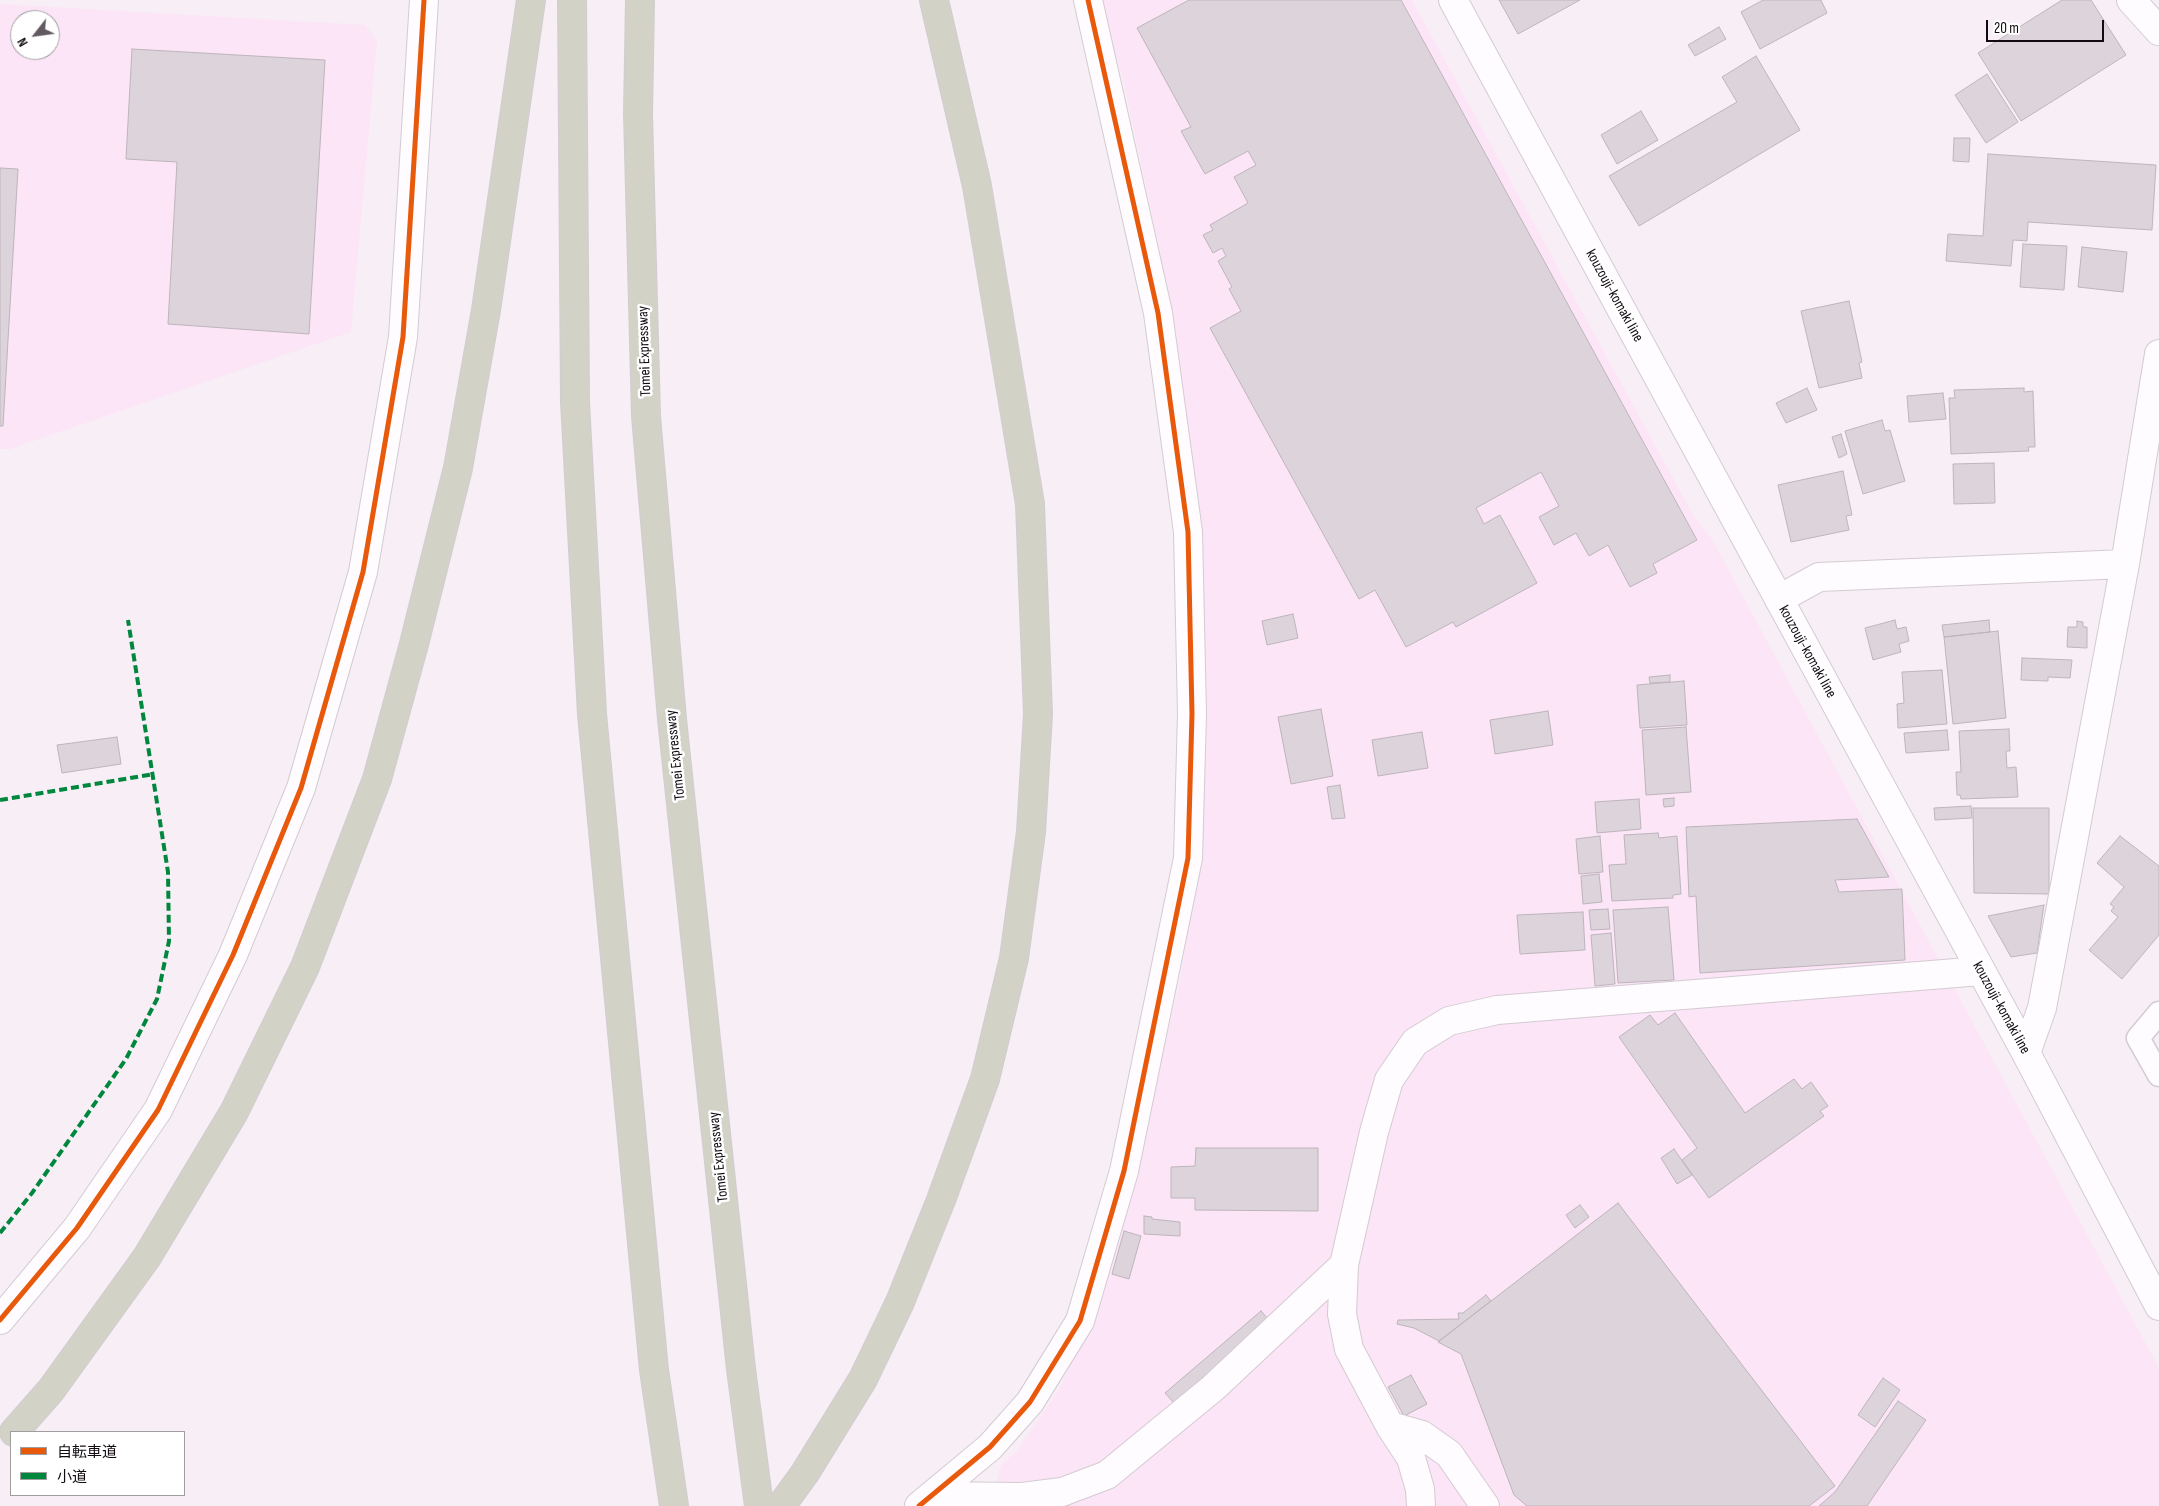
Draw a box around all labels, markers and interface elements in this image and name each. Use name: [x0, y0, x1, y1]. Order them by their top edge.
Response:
north arrow: [10, 10, 60, 60]
scale bar: [1989, 10, 2106, 42]
text: 20 m: [1994, 19, 2019, 38]
text: N: [13, 35, 32, 50]
street label: kouzouji-komaki line: [1581, 247, 1647, 345]
street label: Tomei Expressway: [634, 305, 656, 397]
street label: kouzouji-komaki line: [1774, 603, 1840, 701]
street label: Tomei Expressway: [662, 709, 690, 801]
street label: kouzouji-komaki line: [1968, 959, 2034, 1057]
street label: Tomei Expressway: [705, 1111, 733, 1203]
legend: [10, 1431, 185, 1496]
text: 自転車道: [57, 1443, 117, 1462]
text: 小道: [57, 1468, 87, 1487]

